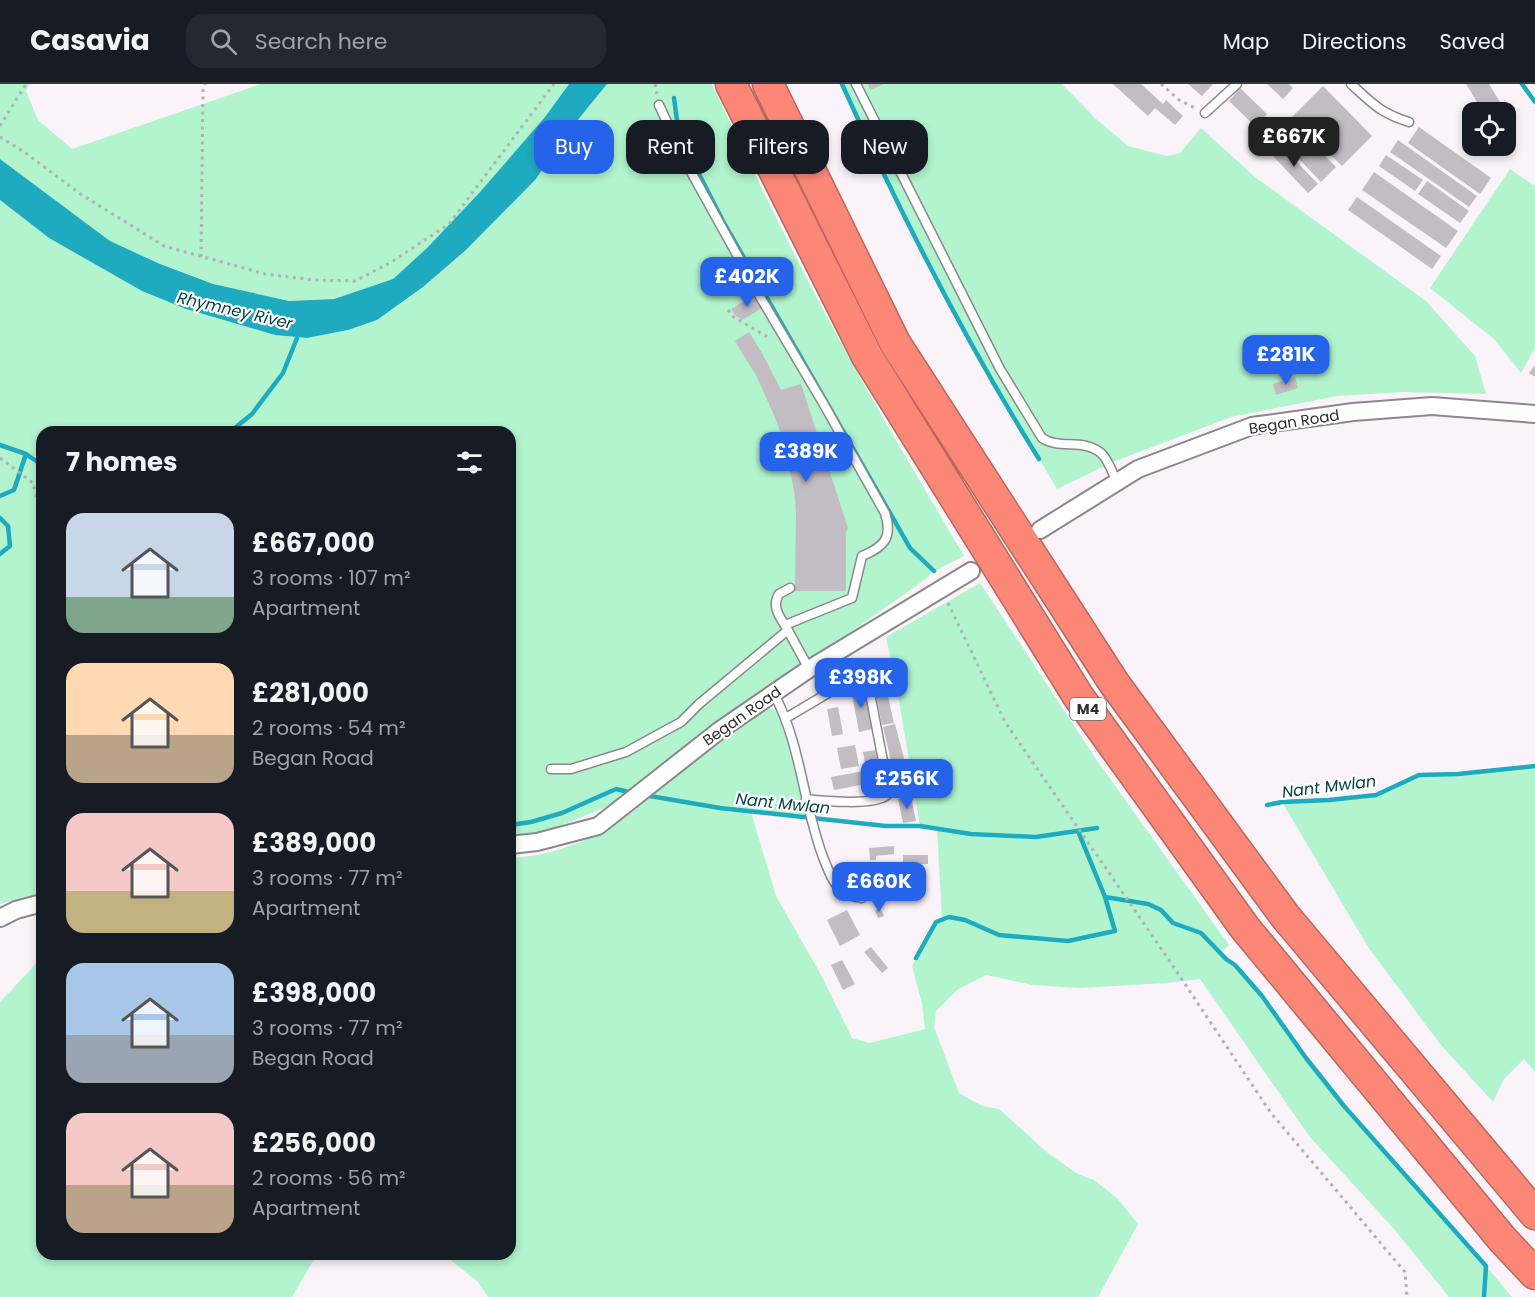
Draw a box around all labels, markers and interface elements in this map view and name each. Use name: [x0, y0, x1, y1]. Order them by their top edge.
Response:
search box: [186, 14, 606, 68]
text: Casavia: [30, 21, 150, 60]
icon: search: [207, 25, 240, 58]
text: Search here: [255, 26, 387, 57]
text: Map: [1223, 27, 1269, 56]
text: Directions: [1302, 27, 1406, 56]
text: Saved: [1439, 27, 1505, 56]
map controls: [1462, 102, 1516, 156]
button: locate: [1462, 102, 1516, 156]
pin: £667K: [1252, 117, 1336, 168]
chip: Buy: [534, 120, 614, 174]
chip: Rent: [626, 120, 715, 174]
chip: Filters: [727, 120, 829, 174]
chip: New: [841, 120, 928, 174]
text: £667K: [1262, 122, 1326, 150]
pin: £402K: [705, 257, 789, 308]
text: £402K: [714, 262, 780, 290]
water label: Rhymney River: [175, 286, 296, 335]
pin: £281K: [1244, 335, 1328, 386]
text: £281K: [1256, 340, 1316, 368]
street label: Began Road: [1247, 404, 1341, 439]
pin: £389K: [764, 432, 848, 483]
text: £389K: [774, 437, 838, 465]
text: 7 homes: [66, 444, 178, 480]
icon: filters: [453, 446, 486, 479]
text: £667,000: [252, 525, 375, 561]
icon: home: [114, 537, 186, 609]
text: 3 rooms · 107 m²: [252, 564, 411, 592]
text: Apartment: [252, 594, 360, 622]
pin: £398K: [819, 658, 903, 709]
text: £398K: [829, 663, 893, 691]
text: £281,000: [252, 675, 369, 711]
street label: Began Road: [698, 681, 785, 750]
icon: home: [114, 687, 186, 759]
road number: M4: [1070, 698, 1106, 720]
text: 2 rooms · 54 m²: [252, 714, 406, 742]
text: Began Road: [252, 744, 374, 772]
pin: £256K: [865, 759, 949, 810]
text: £256K: [875, 764, 939, 792]
water label: Nant Mwlan: [1281, 769, 1378, 804]
water label: Nant Mwlan: [735, 787, 831, 820]
text: £389,000: [252, 825, 376, 861]
icon: home: [114, 837, 186, 909]
pin: £660K: [837, 862, 921, 913]
text: 3 rooms · 77 m²: [252, 864, 403, 892]
text: £660K: [846, 867, 912, 895]
text: Apartment: [252, 894, 360, 922]
text: £398,000: [252, 975, 376, 1011]
icon: home: [114, 987, 186, 1059]
text: 3 rooms · 77 m²: [252, 1014, 403, 1042]
text: Began Road: [252, 1044, 374, 1072]
text: £256,000: [252, 1125, 376, 1161]
icon: home: [114, 1137, 186, 1209]
text: 2 rooms · 56 m²: [252, 1164, 406, 1192]
text: Apartment: [252, 1194, 360, 1222]

